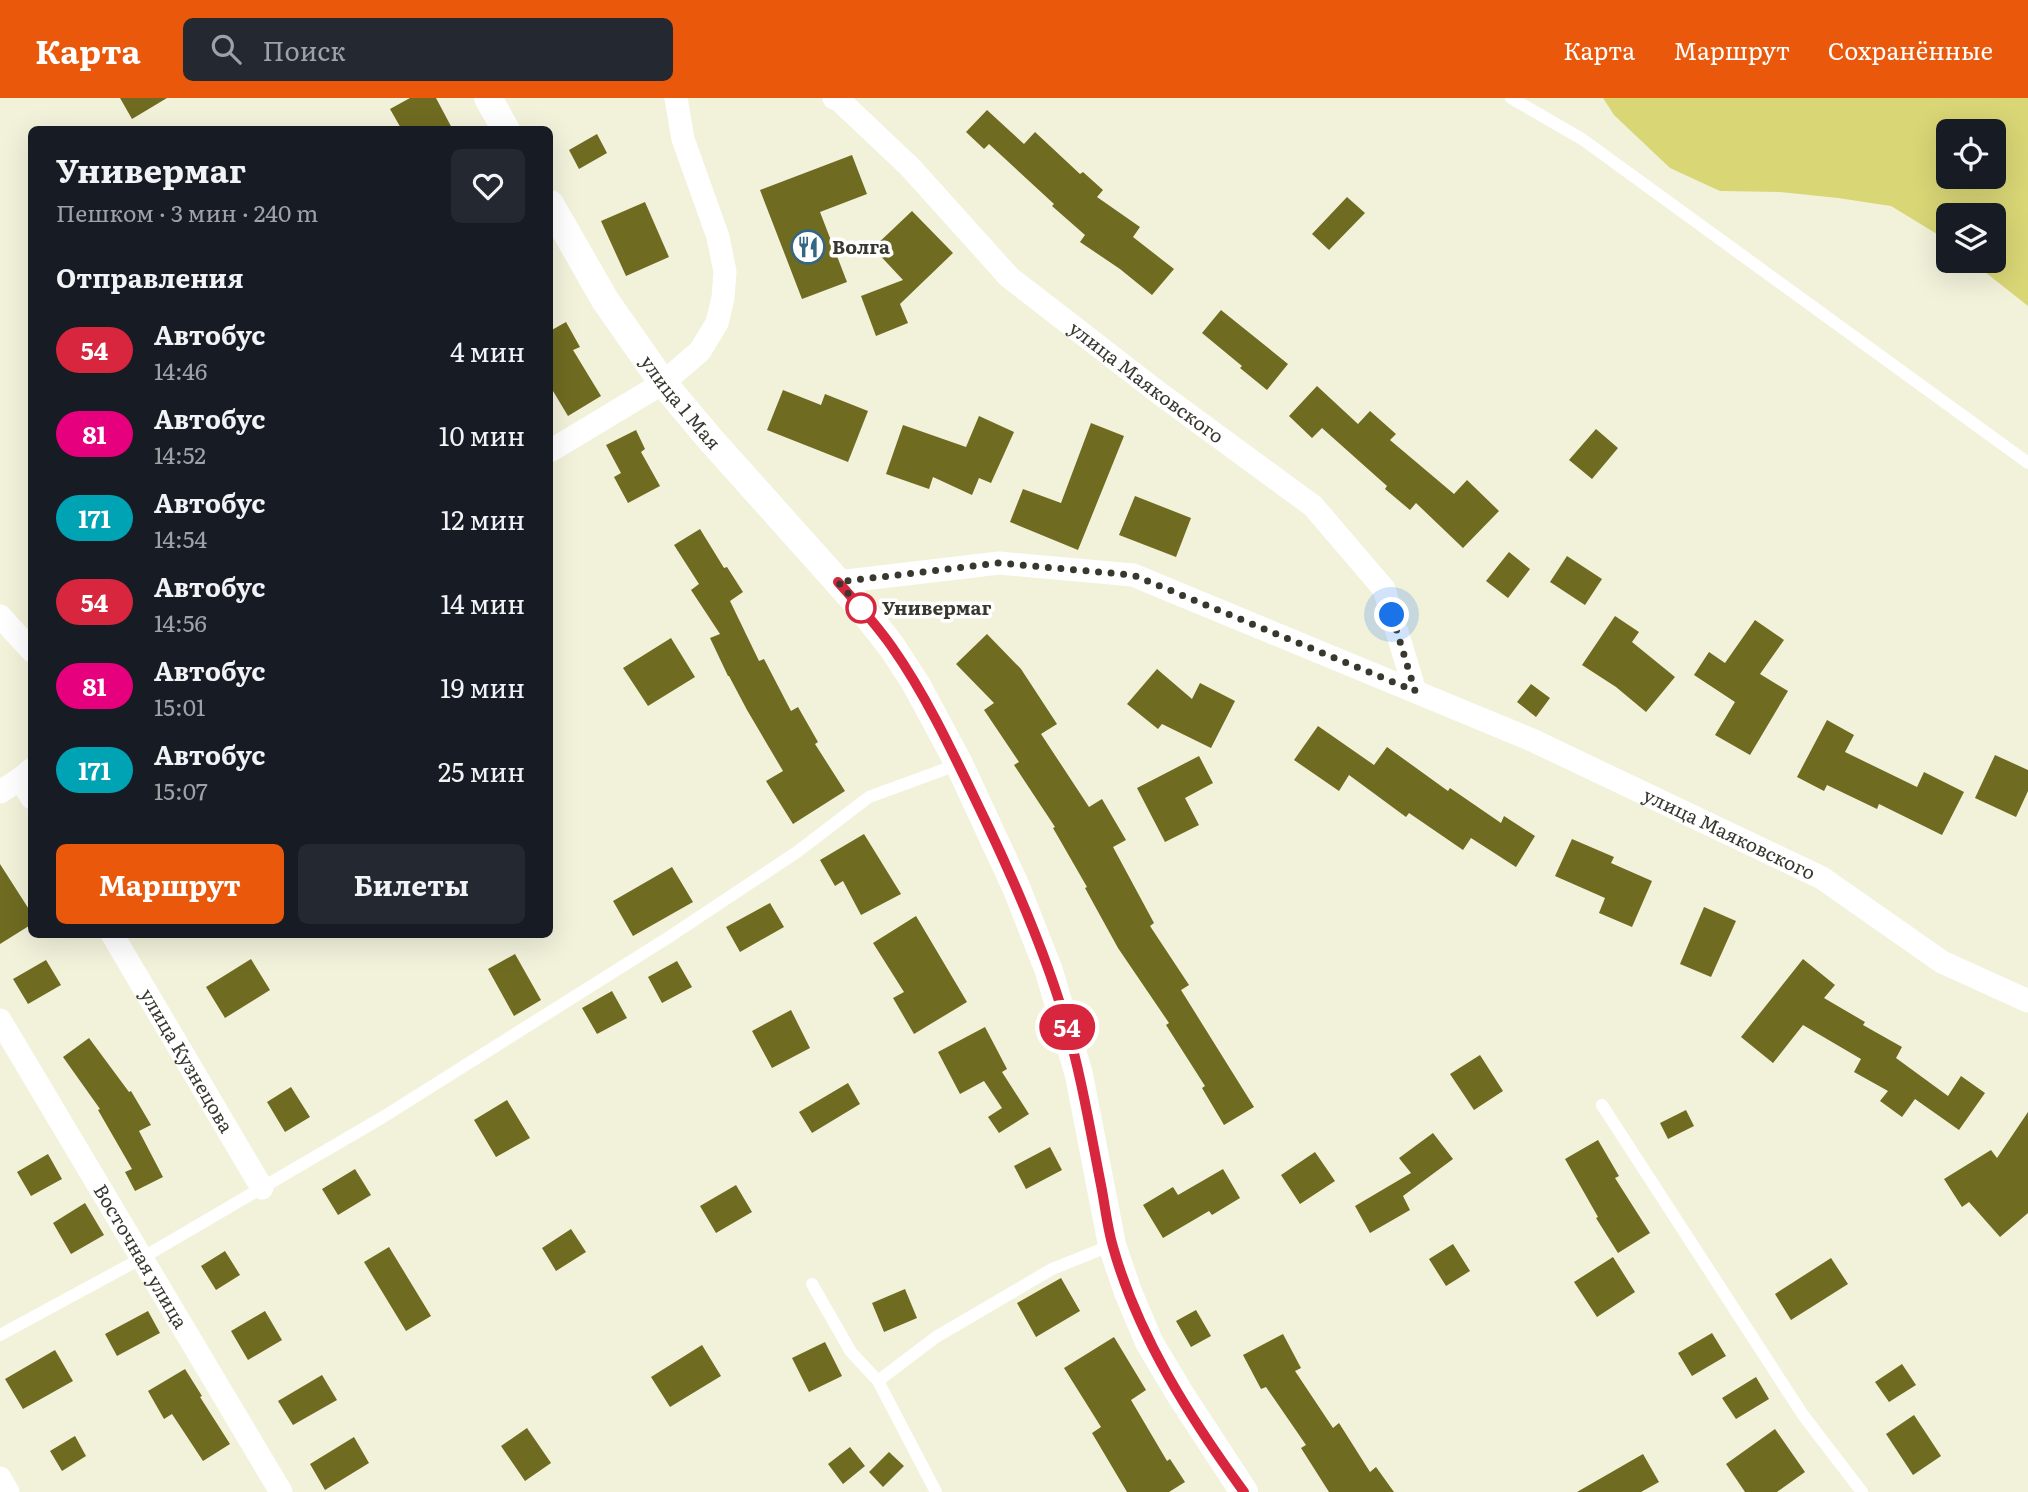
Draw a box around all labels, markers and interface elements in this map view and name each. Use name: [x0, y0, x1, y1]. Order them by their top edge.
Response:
search box: [183, 18, 673, 81]
text: Карта: [35, 25, 141, 74]
icon: search: [207, 30, 245, 68]
text: Поиск: [263, 30, 346, 69]
text: Карта: [1563, 32, 1635, 67]
text: Маршрут: [1673, 32, 1790, 67]
text: Сохранённые: [1828, 32, 1993, 67]
map controls: [1936, 119, 2006, 273]
button: locate: [1936, 119, 2006, 189]
text: Универмаг: [56, 144, 246, 193]
button: heart: [451, 149, 525, 223]
text: Пешком · 3 мин · 240 m: [56, 195, 318, 229]
button: layers: [1936, 203, 2006, 273]
restaurant icon: Волга: [789, 228, 827, 266]
place label: Волга: [832, 232, 890, 260]
text: Отправления: [56, 257, 244, 296]
text: Автобус: [154, 314, 265, 353]
street label: улица Маяковского: [1064, 314, 1230, 449]
text: 4 мин: [450, 331, 525, 370]
text: 54: [81, 332, 108, 367]
street label: улица 1 Мая: [635, 349, 728, 455]
text: 14:46: [154, 353, 207, 387]
text: Автобус: [154, 398, 265, 437]
text: 10 мин: [439, 415, 525, 454]
text: 81: [82, 416, 107, 451]
text: 14:52: [154, 437, 206, 471]
text: Автобус: [154, 482, 265, 521]
text: 12 мин: [441, 499, 525, 538]
text: 171: [78, 500, 111, 535]
text: 14:54: [154, 521, 207, 555]
text: Автобус: [154, 566, 265, 605]
text: 14 мин: [441, 583, 525, 622]
text: 54: [81, 584, 108, 619]
marker: Универмаг: [846, 593, 876, 623]
place label: Универмаг: [882, 593, 991, 621]
your location: [1374, 597, 1409, 632]
text: 14:56: [154, 605, 207, 639]
text: Автобус: [154, 650, 265, 689]
text: 19 мин: [440, 667, 525, 706]
text: 81: [82, 668, 107, 703]
text: 15:01: [154, 689, 205, 723]
text: Автобус: [154, 734, 265, 773]
text: 25 мин: [438, 751, 525, 790]
text: 171: [78, 752, 111, 787]
text: 15:07: [154, 773, 208, 807]
street label: улица Маяковского: [1639, 780, 1821, 886]
button: Маршрут: [56, 844, 284, 924]
button: Билеты: [298, 844, 525, 924]
street label: улица Кузнецова: [134, 983, 242, 1138]
line badge: 54: [1036, 1004, 1098, 1050]
text: 54: [1053, 1009, 1081, 1044]
street label: Восточная улица: [88, 1178, 196, 1334]

